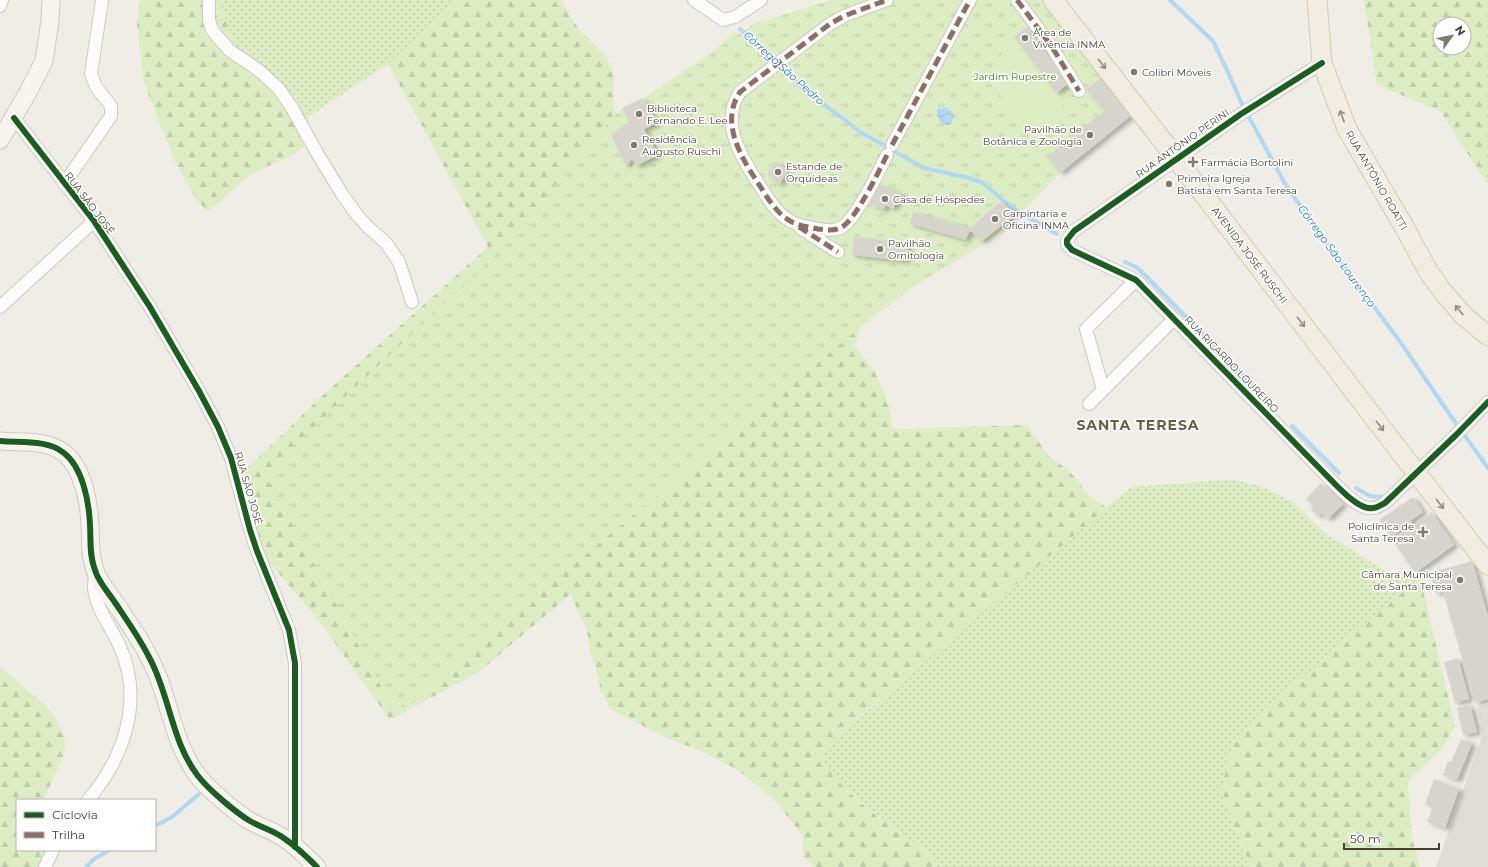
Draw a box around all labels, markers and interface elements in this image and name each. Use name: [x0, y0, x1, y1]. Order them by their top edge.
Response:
north arrow: [1432, 16, 1472, 56]
text: N: [1452, 23, 1469, 38]
place label: Área de Vivência INMA: [1033, 26, 1106, 51]
water label: Córrego São Pedro: [741, 28, 827, 108]
marker: Área de Vivência INMA: [1020, 33, 1030, 43]
one-way arrow: [1098, 59, 1107, 70]
place label: Colibri Móveis: [1142, 66, 1211, 79]
marker: Colibri Móveis: [1129, 67, 1139, 77]
park label: Jardim Rupestre: [972, 70, 1057, 83]
place label: Biblioteca Fernando E. Lee: [647, 102, 728, 127]
street label: RUA ANTÔNIO PERINI: [1133, 106, 1232, 181]
marker: Biblioteca Fernando E. Lee: [634, 109, 644, 119]
one-way arrow: [1337, 110, 1345, 122]
place label: Pavilhão de Botânica e Zoologia: [983, 123, 1082, 148]
street label: RUA ANTÔNIO ROATTI: [1343, 128, 1411, 233]
marker: Pavilhão de Botânica e Zoologia: [1085, 130, 1095, 140]
place label: Residência Augusto Ruschi: [642, 133, 721, 158]
marker: Residência Augusto Ruschi: [629, 140, 639, 150]
place label: Farmácia Bortolini: [1201, 156, 1293, 169]
marker: Farmácia Bortolini: [1188, 157, 1198, 167]
place label: Estande de Orquídeas: [786, 160, 842, 185]
marker: Estande de Orquídeas: [773, 167, 783, 177]
street label: RUA SÃO JOSÉ: [62, 169, 118, 238]
place label: Primeira Igreja Batista em Santa Teresa: [1177, 172, 1297, 197]
marker: Primeira Igreja Batista em Santa Teresa: [1164, 179, 1174, 189]
place label: Casa de Hóspedes: [893, 193, 985, 206]
marker: Casa de Hóspedes: [880, 194, 890, 204]
water label: Córrego São Lourenço: [1295, 202, 1379, 310]
street label: AVENIDA JOSÉ RUSCHI: [1209, 204, 1290, 306]
place label: Carpintaria e Oficina INMA: [1003, 207, 1070, 232]
marker: Carpintaria e Oficina INMA: [990, 214, 1000, 224]
place label: Pavilhão Ornitologia: [888, 237, 944, 262]
marker: Pavilhão Ornitologia: [875, 244, 885, 254]
one-way arrow: [1454, 305, 1463, 316]
street label: RUA RICARDO LOUREIRO: [1182, 313, 1282, 416]
one-way arrow: [1297, 317, 1305, 328]
district label: SANTA TERESA: [1076, 416, 1200, 434]
one-way arrow: [1376, 420, 1384, 431]
street label: RUA SÃO JOSÉ: [232, 450, 265, 526]
one-way arrow: [1436, 499, 1445, 510]
place label: Policlínica de Santa Teresa: [1348, 520, 1414, 545]
marker: Policlínica de Santa Teresa: [1417, 526, 1429, 538]
place label: Câmara Municipal de Santa Teresa: [1361, 568, 1452, 593]
marker: Câmara Municipal de Santa Teresa: [1455, 575, 1465, 585]
legend: [16, 799, 156, 851]
text: Ciclovia: [52, 807, 98, 822]
scale bar: [1344, 825, 1439, 851]
text: Trilha: [52, 827, 85, 842]
text: 50 m: [1350, 831, 1381, 846]

